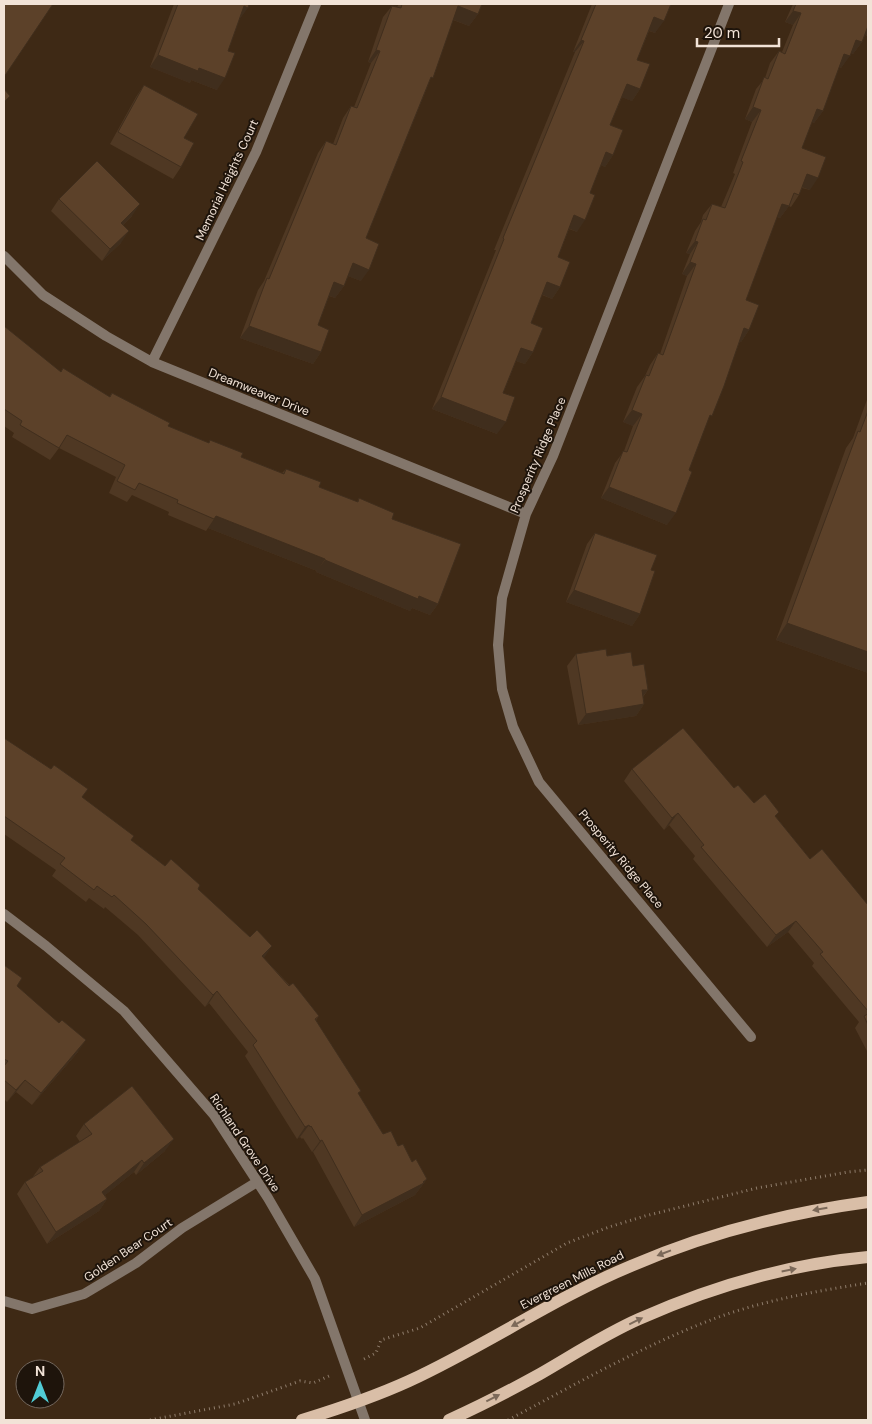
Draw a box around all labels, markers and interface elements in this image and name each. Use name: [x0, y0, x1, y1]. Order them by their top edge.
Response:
scale bar: [697, 15, 780, 47]
text: 20 m: [704, 23, 740, 43]
street label: Memorial Heights Court: [192, 117, 262, 243]
street label: Dreamweaver Drive: [206, 364, 312, 420]
street label: Prosperity Ridge Place: [506, 394, 570, 515]
street label: Prosperity Ridge Place: [575, 806, 667, 912]
street label: Richland Grove Drive: [206, 1091, 284, 1195]
one-way arrow: [812, 1205, 828, 1213]
street label: Golden Bear Court: [81, 1214, 176, 1286]
street label: Evergreen Mills Road: [518, 1247, 626, 1313]
one-way arrow: [656, 1249, 671, 1257]
one-way arrow: [782, 1265, 798, 1273]
one-way arrow: [629, 1317, 643, 1325]
one-way arrow: [511, 1319, 524, 1328]
north arrow: [15, 1359, 65, 1409]
text: N: [35, 1362, 45, 1380]
one-way arrow: [485, 1394, 500, 1402]

